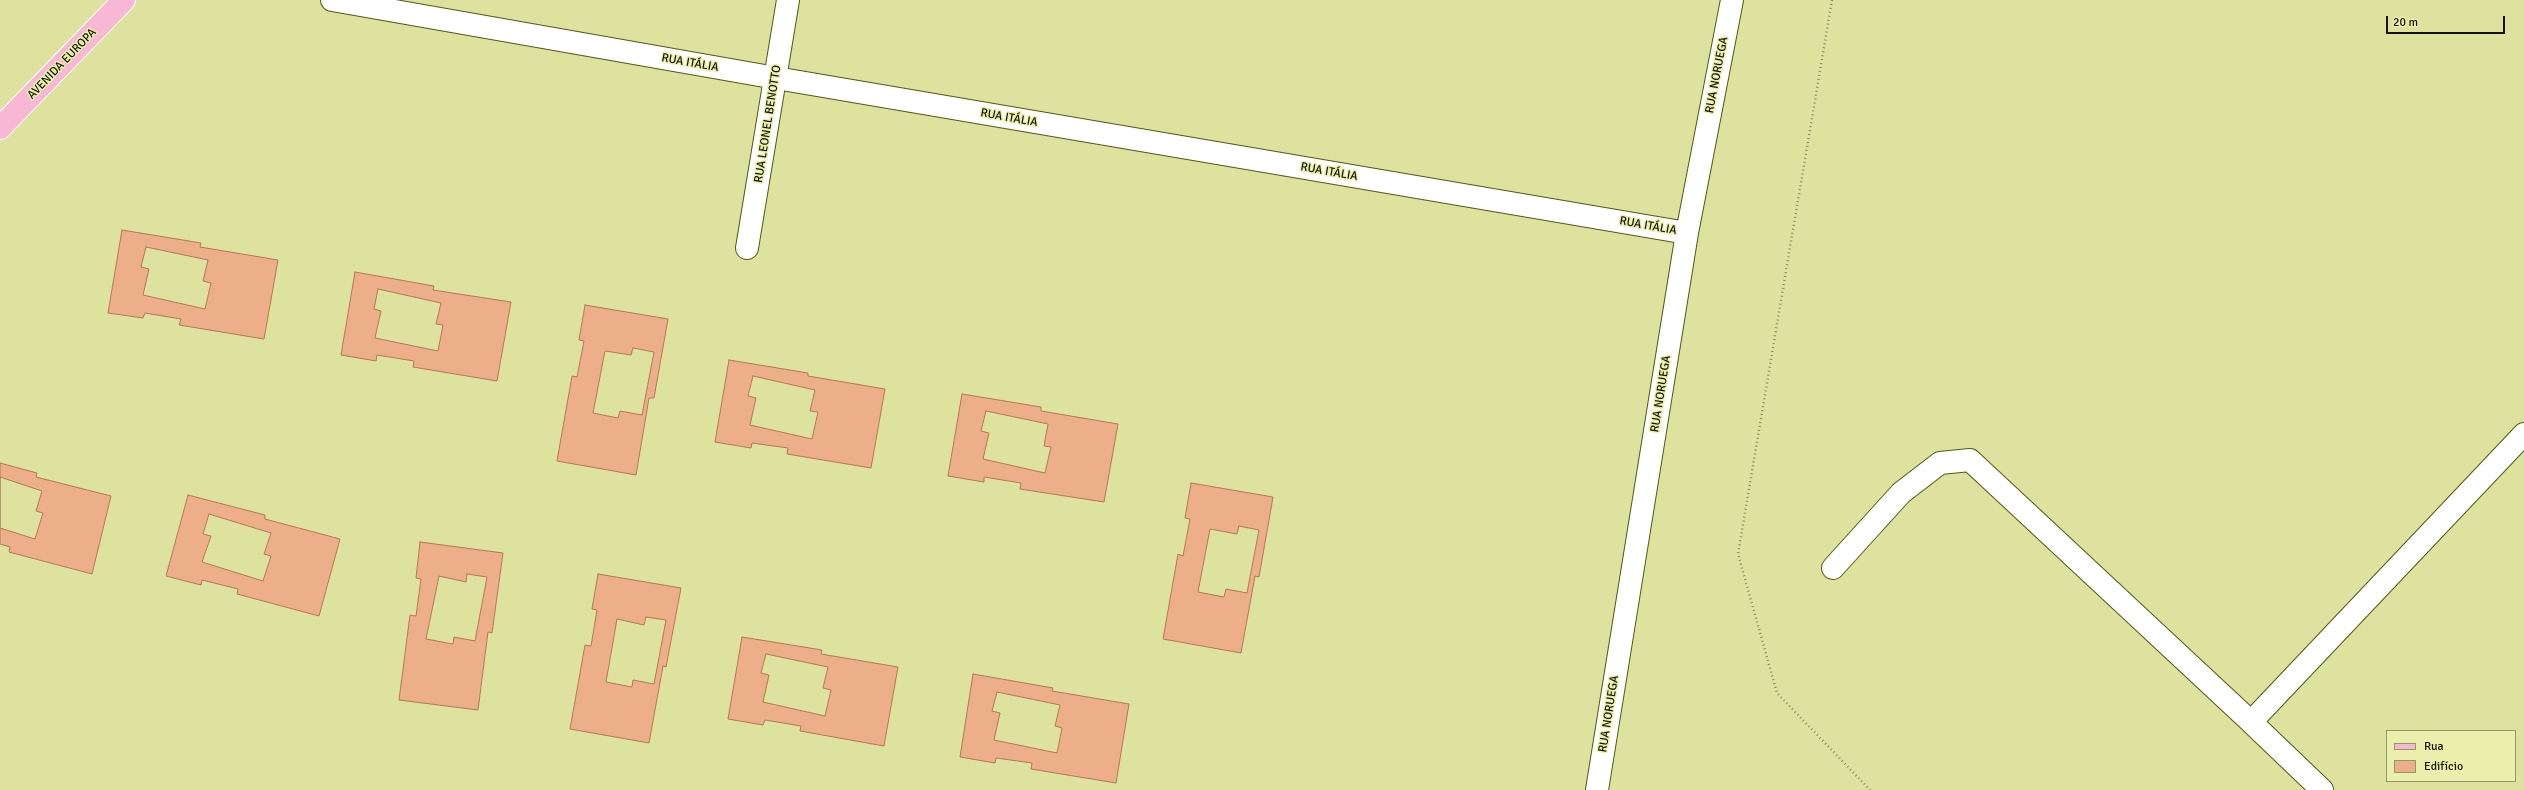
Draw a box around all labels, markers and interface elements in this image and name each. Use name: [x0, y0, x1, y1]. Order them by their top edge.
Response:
scale bar: [2388, 8, 2507, 34]
text: 20 m: [2393, 15, 2418, 30]
street label: AVENIDA EUROPA: [25, 26, 99, 102]
street label: RUA NORUEGA: [1703, 35, 1731, 115]
street label: RUA ITÁLIA: [660, 51, 720, 75]
street label: RUA LEONEL BENOTTO: [752, 64, 784, 184]
street label: RUA ITÁLIA: [979, 106, 1039, 130]
street label: RUA ITÁLIA: [1299, 160, 1359, 184]
street label: RUA ITÁLIA: [1618, 214, 1678, 238]
street label: RUA NORUEGA: [1648, 355, 1674, 433]
street label: RUA NORUEGA: [1596, 675, 1622, 753]
legend: [2386, 730, 2516, 782]
text: Rua: [2424, 739, 2444, 754]
text: Edifício: [2424, 759, 2463, 774]

